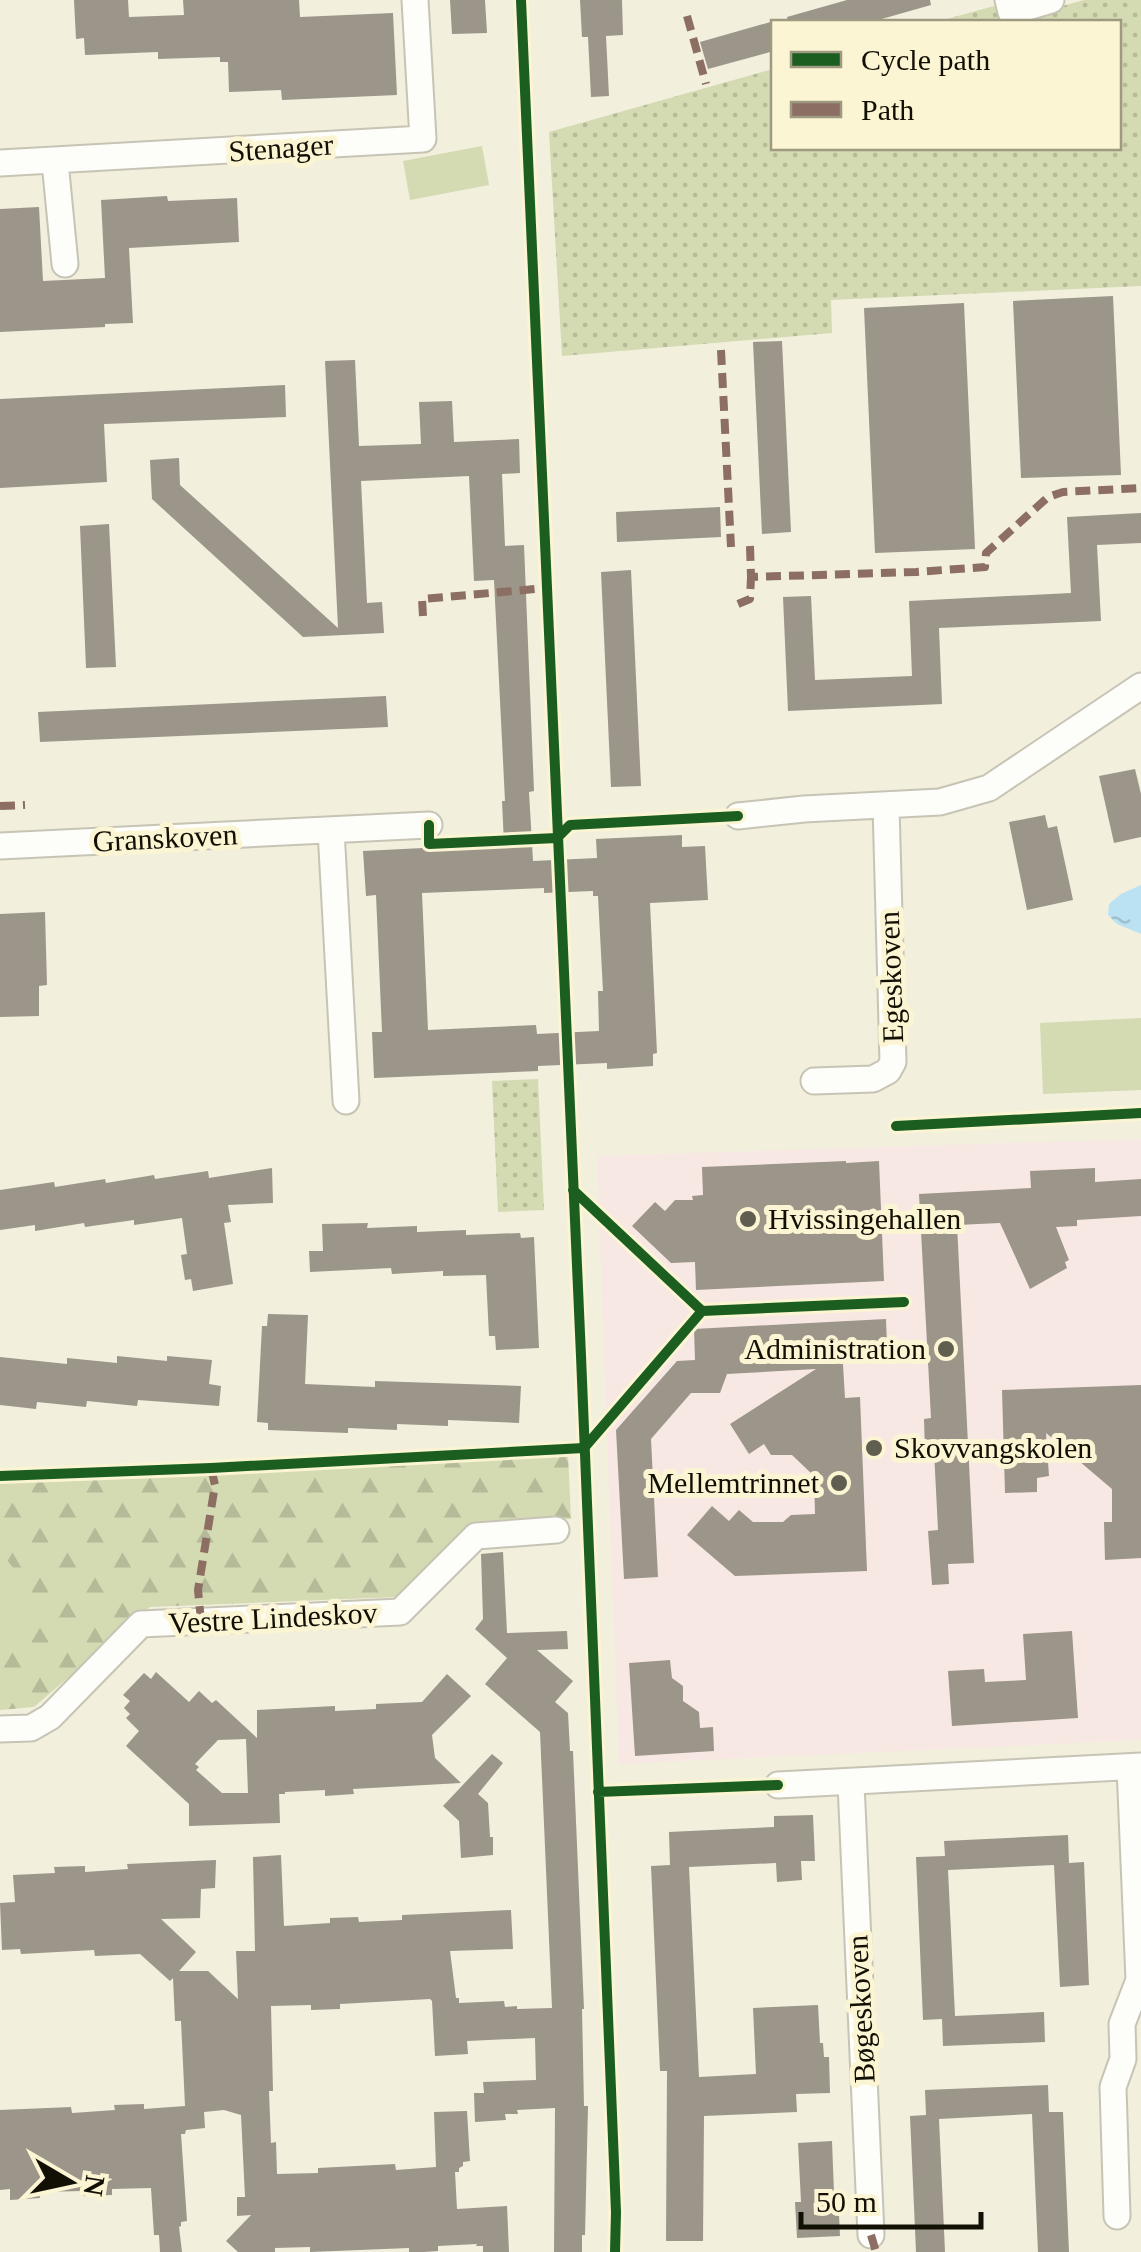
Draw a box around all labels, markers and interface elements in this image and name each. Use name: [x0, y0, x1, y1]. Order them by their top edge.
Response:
legend: [771, 20, 1121, 150]
text: Cycle path: [861, 43, 990, 76]
text: Path: [861, 93, 914, 126]
street label: Stenager: [227, 127, 334, 168]
street label: Granskoven: [92, 817, 238, 858]
street label: Egeskoven: [872, 911, 909, 1043]
place label: Hvissingehallen: [768, 1202, 961, 1235]
marker: Hvissingehallen: [737, 1208, 759, 1230]
place label: Administration: [744, 1332, 926, 1365]
marker: Administration: [935, 1338, 957, 1360]
place label: Skovvangskolen: [894, 1431, 1092, 1464]
marker: Skovvangskolen: [863, 1437, 885, 1459]
place label: Mellemtrinnet: [647, 1466, 820, 1499]
marker: Mellemtrinnet: [828, 1472, 850, 1494]
street label: Vestre Lindeskov: [168, 1596, 378, 1639]
street label: Bøgeskoven: [840, 1934, 881, 2084]
north arrow: [20, 2132, 120, 2232]
scale bar: [801, 2167, 981, 2229]
text: N: [77, 2173, 111, 2198]
text: 50 m: [816, 2185, 877, 2218]

